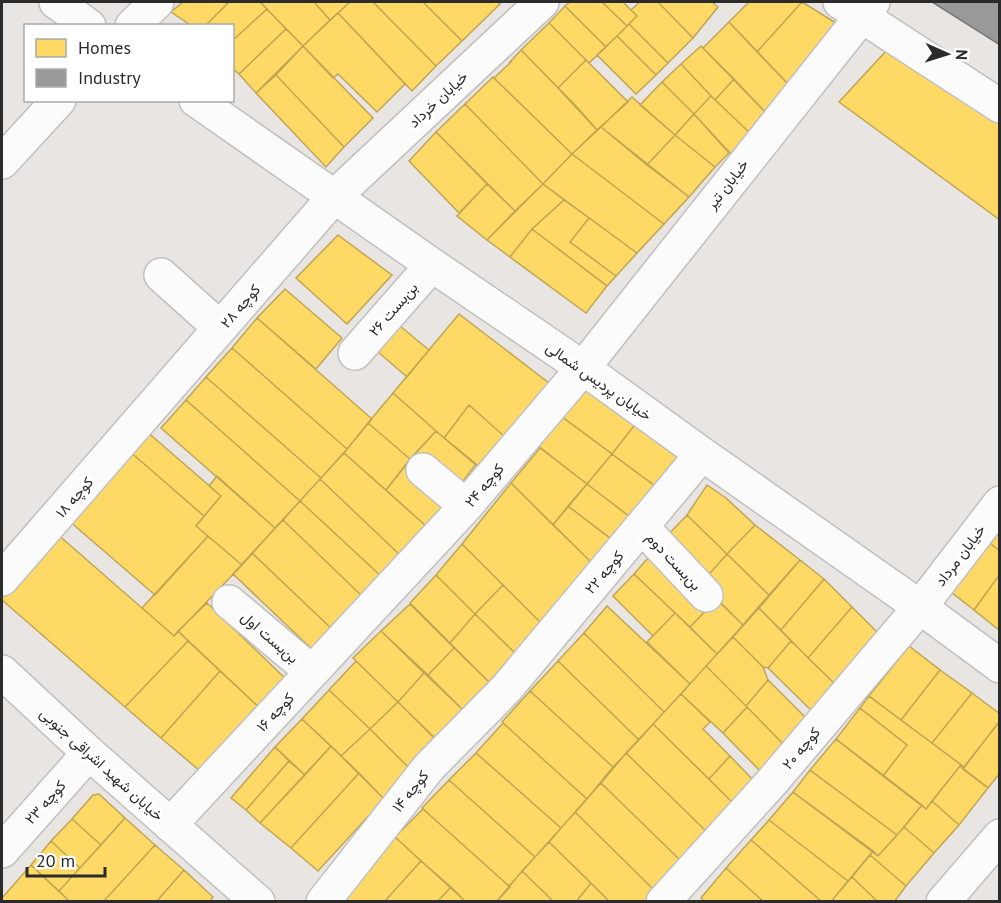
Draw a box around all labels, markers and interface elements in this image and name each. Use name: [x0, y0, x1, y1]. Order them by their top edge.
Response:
legend: [24, 24, 234, 102]
north arrow: [917, 24, 977, 84]
text: Homes: [78, 36, 131, 59]
text: N: [952, 49, 972, 61]
text: Industry: [78, 66, 141, 89]
street label: خیابان خرداد: [404, 67, 472, 131]
street label: خیابان تیر: [701, 155, 752, 214]
street label: بن‌بست ۲۶: [364, 278, 422, 341]
street label: کوچه ۲۸: [216, 280, 265, 332]
street label: خیابان پردیس شمالی: [542, 337, 655, 425]
street label: کوچه ۲۴: [460, 459, 509, 512]
street label: کوچه ۱۸: [51, 472, 98, 522]
street label: خیابان مرداد: [931, 520, 989, 590]
street label: بن‌بست دوم: [641, 528, 706, 595]
street label: کوچه ۲۲: [580, 546, 629, 598]
street label: بن‌بست اول: [237, 607, 303, 668]
street label: کوچه ۱۶: [252, 688, 299, 736]
street label: خیابان شهید اشراقی جنوبی: [35, 703, 168, 825]
street label: کوچه ۲۰: [778, 723, 825, 774]
street label: کوچه ۱۴: [387, 766, 433, 816]
street label: کوچه ۲۳: [20, 776, 71, 829]
scale bar: [27, 840, 105, 878]
text: 20 m: [36, 849, 75, 872]

